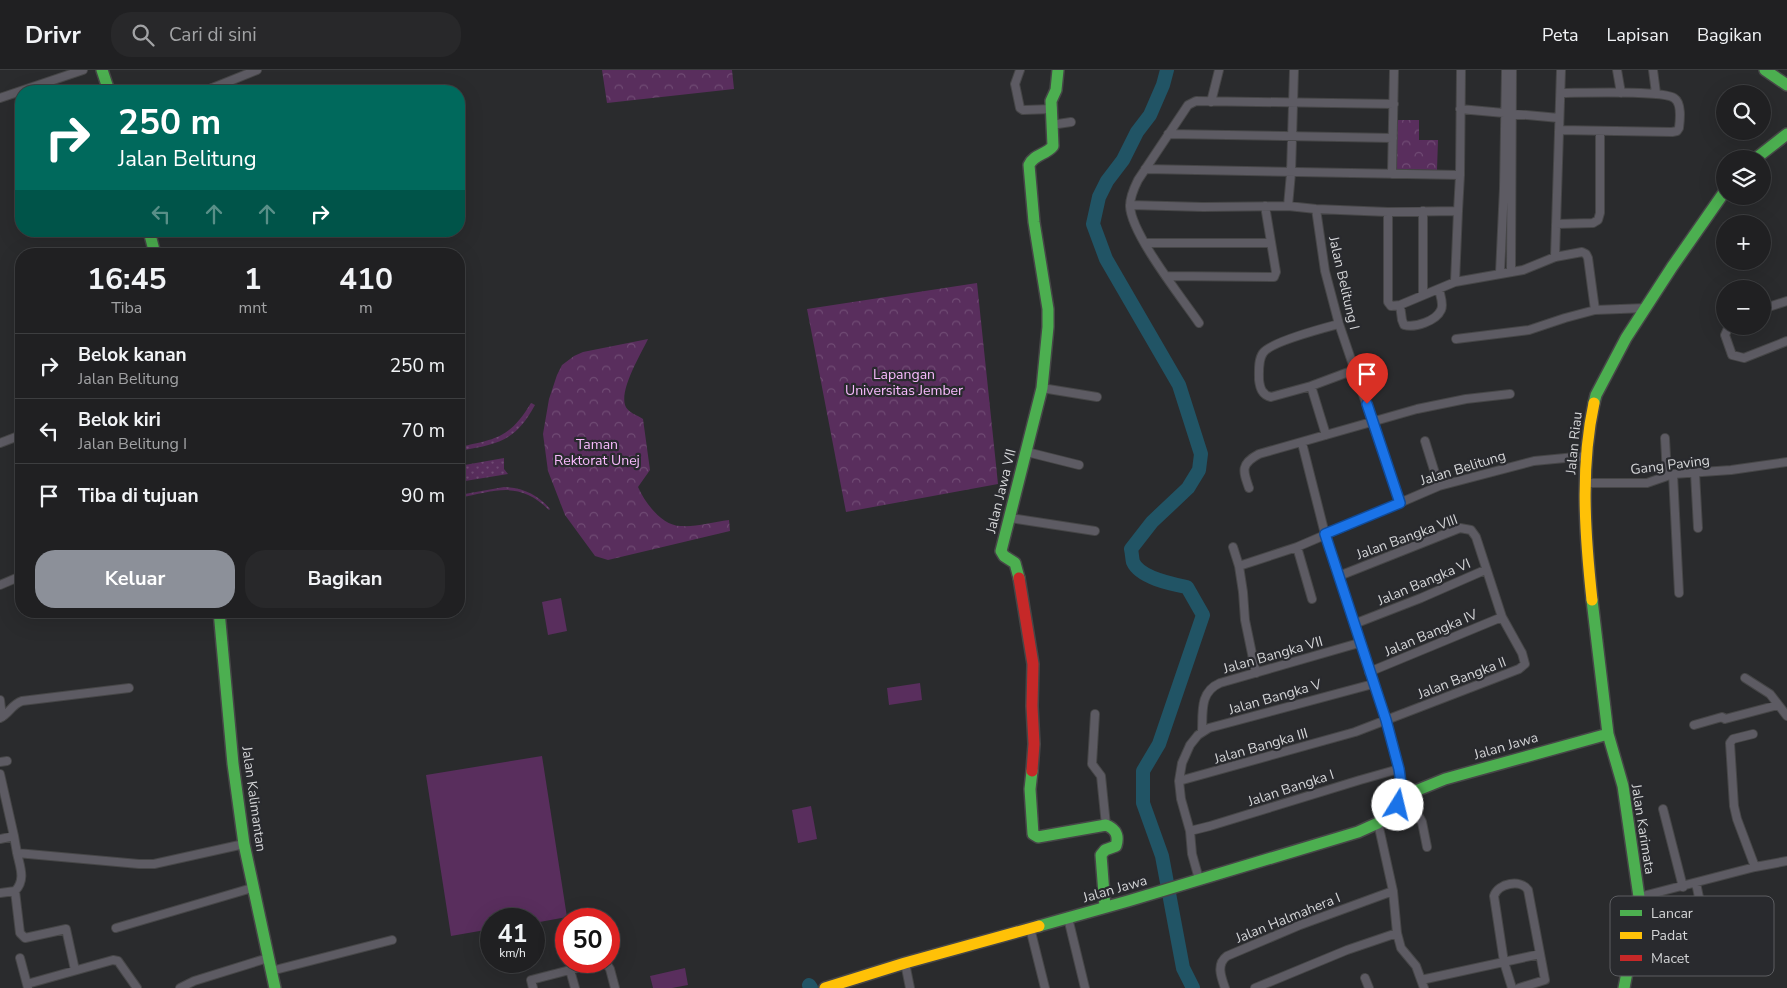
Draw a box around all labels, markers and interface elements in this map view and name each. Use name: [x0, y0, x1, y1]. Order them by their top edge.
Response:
search box: [111, 12, 461, 57]
text: Drivr: [25, 19, 81, 51]
icon: search: [129, 21, 157, 49]
text: Cari di sini: [169, 22, 257, 48]
text: Peta: [1542, 23, 1578, 47]
text: Lapisan: [1606, 23, 1669, 47]
text: Bagikan: [1697, 23, 1762, 47]
map controls: [1716, 85, 1771, 335]
button: search: [1716, 85, 1771, 140]
text: 250 m: [118, 99, 221, 146]
icon: right: [35, 105, 100, 170]
text: Jalan Belitung: [118, 144, 257, 174]
button: layers: [1716, 150, 1771, 205]
icon: left: [147, 200, 175, 228]
icon: ahead: [200, 200, 228, 228]
icon: ahead: [253, 200, 281, 228]
icon: right: [306, 200, 334, 228]
button: +: [1716, 215, 1771, 270]
street label: Jalan Belitung I: [1324, 233, 1364, 332]
text: 16:45: [87, 259, 166, 300]
text: 1: [244, 259, 262, 300]
text: 410: [339, 259, 393, 300]
button: −: [1716, 280, 1771, 335]
text: Tiba: [111, 297, 142, 319]
text: mnt: [239, 297, 267, 319]
text: m: [359, 297, 373, 319]
text: Belok kanan: [78, 342, 187, 368]
icon: right: [35, 352, 63, 380]
text: 250 m: [390, 353, 445, 379]
pin: [1346, 353, 1388, 404]
icon: arrive: [1353, 360, 1381, 388]
park label: Lapangan Universitas Jember: [845, 365, 963, 400]
text: Jalan Belitung: [78, 368, 179, 390]
text: Belok kiri: [78, 407, 161, 433]
street label: Jalan Riau: [1561, 411, 1587, 476]
icon: left: [35, 417, 63, 445]
text: 70 m: [401, 418, 445, 444]
text: Jalan Belitung I: [78, 433, 187, 455]
park label: Taman Rektorat Unej: [554, 435, 640, 470]
street label: Jalan Belitung: [1417, 446, 1508, 490]
street label: Jalan Jawa VII: [981, 447, 1021, 536]
street label: Gang Paving: [1629, 451, 1711, 479]
icon: arrive: [35, 482, 63, 510]
text: Tiba di tujuan: [78, 483, 199, 509]
text: 90 m: [401, 483, 445, 509]
street label: Jalan Bangka VIII: [1353, 510, 1460, 564]
button: Keluar: [35, 550, 235, 608]
button: Bagikan: [245, 550, 445, 608]
street label: Jalan Bangka VI: [1374, 554, 1473, 611]
street label: Jalan Bangka IV: [1381, 605, 1481, 662]
street label: Jalan Bangka VII: [1220, 632, 1325, 679]
street label: Jalan Bangka II: [1414, 652, 1509, 704]
street label: Jalan Bangka V: [1225, 675, 1324, 720]
street label: Jalan Bangka III: [1211, 724, 1310, 769]
street label: Jalan Jawa: [1471, 728, 1540, 765]
street label: Jalan Kalimantan: [237, 744, 271, 853]
street label: Jalan Bangka I: [1244, 765, 1337, 811]
position arrow: [1371, 778, 1423, 830]
street label: Jalan Karimata: [1626, 781, 1660, 876]
street label: Jalan Jawa: [1080, 871, 1149, 908]
street label: Jalan Halmahera I: [1232, 888, 1343, 948]
legend: [1610, 896, 1774, 976]
text: Lancar: [1651, 904, 1693, 923]
speed limit sign: 50: [555, 908, 620, 973]
text: 41: [497, 917, 528, 951]
text: Padat: [1651, 926, 1688, 945]
text: km/h: [499, 945, 526, 961]
text: Macet: [1651, 949, 1689, 968]

